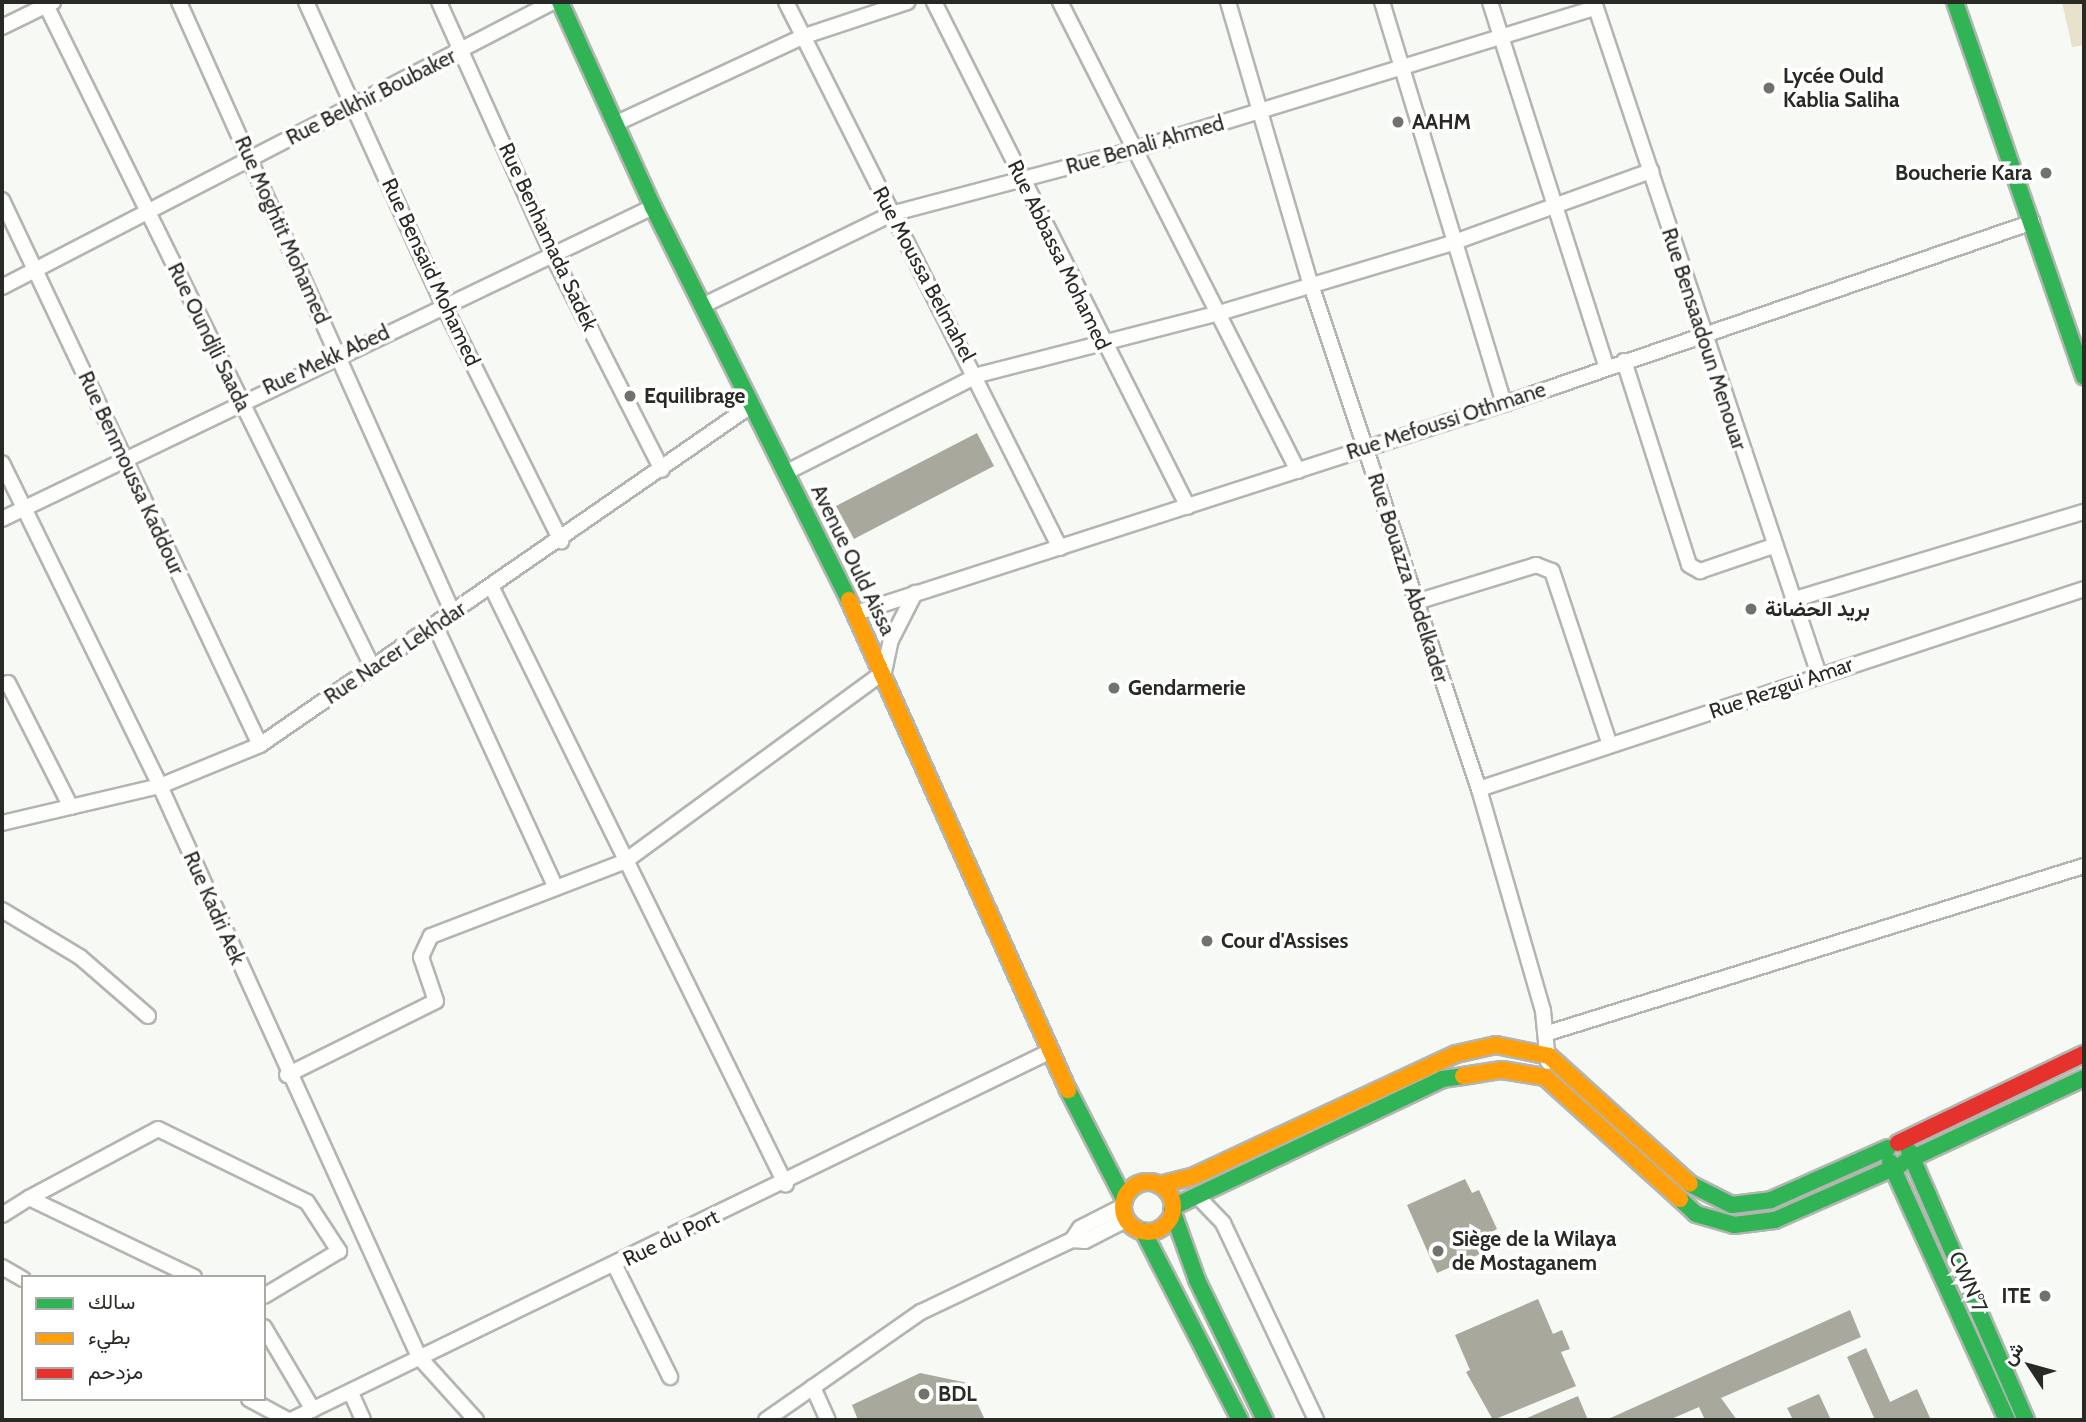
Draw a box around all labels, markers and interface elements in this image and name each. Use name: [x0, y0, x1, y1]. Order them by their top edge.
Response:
street label: Rue Belkhir Boubaker: [282, 43, 460, 151]
place label: Lycée Ould Kablia Saliha: [1783, 63, 1899, 113]
marker: Lycée Ould Kablia Saliha: [1761, 80, 1777, 96]
place label: AAHM: [1412, 109, 1471, 135]
street label: Rue Benali Ahmed: [1063, 110, 1227, 180]
marker: AAHM: [1390, 114, 1406, 130]
street label: Rue Moghtit Mohamed: [229, 132, 335, 328]
street label: Rue Benhamada Sadek: [493, 139, 603, 335]
street label: Rue Abbassa Mohamed: [1002, 156, 1116, 354]
place label: Boucherie Kara: [1895, 160, 2032, 186]
marker: Boucherie Kara: [2038, 165, 2054, 181]
street label: Rue Bensaid Mohamed: [376, 174, 486, 370]
street label: Rue Moussa Belmahel: [867, 182, 981, 366]
street label: Rue Bensaadoun Menouar: [1656, 225, 1752, 453]
street label: Rue Oundjli Saada: [162, 259, 256, 415]
street label: Rue Mekk Abed: [259, 320, 393, 400]
street label: Rue Benmoussa Kaddour: [73, 367, 189, 579]
street label: Rue Mefoussi Othmane: [1343, 377, 1549, 465]
place label: Equilibrage: [644, 383, 745, 409]
marker: Equilibrage: [622, 388, 638, 404]
street label: Rue Bouazza Abdelkader: [1362, 470, 1454, 686]
street label: Avenue Ould Aissa: [806, 481, 900, 639]
street label: Rue Nacer Lekhdar: [319, 596, 471, 710]
place label: بريد الحضانة: [1765, 596, 1870, 622]
marker: بريد الحضانة: [1743, 601, 1759, 617]
street label: Rue Rezgui Amar: [1706, 652, 1856, 724]
place label: Gendarmerie: [1128, 675, 1245, 701]
marker: Gendarmerie: [1106, 680, 1122, 696]
street label: Rue Kadri Aek: [178, 848, 250, 968]
place label: Cour d'Assises: [1221, 928, 1348, 954]
marker: Cour d'Assises: [1199, 933, 1215, 949]
street label: Rue du Port: [619, 1204, 723, 1272]
place label: Siège de la Wilaya de Mostaganem: [1452, 1226, 1616, 1276]
marker: Siège de la Wilaya de Mostaganem: [1430, 1243, 1446, 1259]
street label: CWN°7: [1943, 1248, 1993, 1316]
legend: [21, 1275, 266, 1401]
place label: ITE: [2002, 1283, 2031, 1309]
marker: ITE: [2037, 1288, 2053, 1304]
text: سالك: [88, 1289, 135, 1314]
text: بطيء: [88, 1324, 131, 1349]
north arrow: [1995, 1331, 2065, 1401]
text: ش: [1997, 1337, 2029, 1369]
text: مزدحم: [88, 1359, 143, 1384]
place label: BDL: [938, 1381, 977, 1407]
marker: BDL: [916, 1386, 932, 1402]

